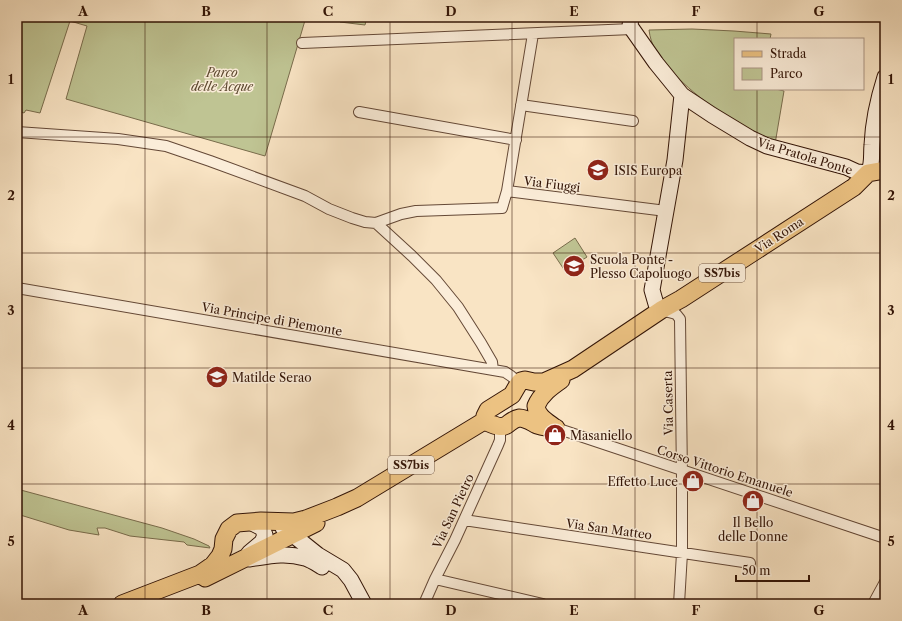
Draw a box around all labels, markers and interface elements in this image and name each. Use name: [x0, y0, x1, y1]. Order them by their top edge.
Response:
text: A: [77, 3, 89, 19]
text: B: [201, 3, 211, 19]
text: C: [323, 3, 333, 19]
text: D: [445, 3, 457, 19]
text: E: [569, 3, 579, 19]
text: F: [692, 3, 701, 19]
text: G: [813, 3, 825, 19]
legend: [734, 38, 864, 90]
text: Strada: [770, 46, 807, 61]
park label: Parco delle Acque: [191, 65, 254, 94]
text: Parco: [770, 66, 803, 81]
text: 1: [8, 71, 14, 87]
text: 1: [888, 71, 894, 87]
street label: Via Pratola Ponte: [755, 134, 855, 178]
school or university icon: ISIS Europa: [585, 157, 611, 183]
place label: ISIS Europa: [614, 163, 683, 178]
street label: Via Fiuggi: [522, 173, 581, 195]
text: 2: [7, 187, 15, 203]
text: 2: [887, 187, 895, 203]
street label: Via Roma: [751, 213, 807, 257]
place label: Scuola Ponte - Plesso Capoluogo: [590, 252, 692, 281]
school or university icon: Scuola Ponte - Plesso Capoluogo: [561, 253, 587, 279]
road number: SS7bis: [699, 264, 745, 282]
street label: Via Principe di Piemonte: [200, 299, 344, 339]
text: 3: [7, 302, 15, 318]
text: 3: [887, 302, 895, 318]
school or university icon: Matilde Serao: [204, 364, 230, 390]
place label: Matilde Serao: [232, 370, 312, 385]
street label: Via Caserta: [660, 370, 676, 437]
text: 4: [7, 417, 15, 433]
text: 4: [887, 417, 895, 433]
shop icon: Masaniello: [542, 422, 568, 448]
place label: Masaniello: [570, 428, 632, 443]
street label: Corso Vittorio Emanuele: [655, 442, 795, 500]
road number: SS7bis: [388, 456, 434, 474]
shop icon: Effetto Luce: [680, 468, 706, 494]
street label: Via San Pietro: [429, 471, 477, 552]
place label: Effetto Luce: [608, 474, 678, 489]
shop icon: Il Bello delle Donne: [740, 488, 766, 514]
street label: Via San Matteo: [564, 515, 653, 542]
place label: Il Bello delle Donne: [718, 515, 788, 544]
text: 5: [7, 533, 15, 549]
text: 5: [887, 533, 895, 549]
scale bar: [736, 557, 809, 583]
text: 50 m: [742, 563, 771, 578]
text: A: [77, 602, 89, 618]
text: B: [201, 602, 211, 618]
text: C: [323, 602, 333, 618]
text: D: [445, 602, 457, 618]
text: E: [569, 602, 579, 618]
text: F: [692, 602, 701, 618]
text: G: [813, 602, 825, 618]

